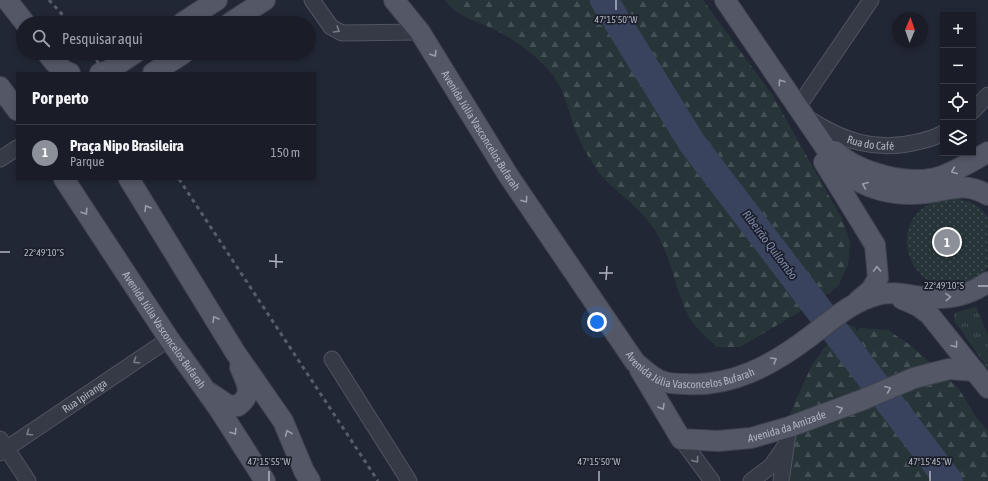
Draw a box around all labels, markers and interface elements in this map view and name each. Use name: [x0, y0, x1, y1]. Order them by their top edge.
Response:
north arrow: [892, 12, 928, 48]
map controls: [940, 12, 976, 156]
button: +: [940, 12, 976, 48]
text: 47°15'50"W: [594, 14, 638, 25]
search box: [16, 16, 316, 60]
one-way arrow: [333, 25, 340, 32]
icon: search: [30, 27, 52, 49]
text: Pesquisar aqui: [62, 30, 143, 47]
button: −: [940, 48, 976, 84]
one-way arrow: [429, 50, 436, 57]
street label: Avenida Júlia Vasconcelos Bufarah: [439, 68, 523, 193]
one-way arrow: [779, 80, 786, 87]
button: locate: [940, 84, 976, 120]
text: Por perto: [32, 88, 89, 108]
button: layers: [940, 120, 976, 156]
street label: Rua do Café: [846, 133, 894, 152]
text: Praça Nipo Brasileira: [70, 137, 184, 154]
text: 1: [42, 145, 48, 160]
text: 150 m: [271, 145, 300, 160]
text: Parque: [70, 154, 104, 169]
one-way arrow: [951, 166, 958, 174]
one-way arrow: [861, 181, 868, 189]
one-way arrow: [520, 195, 527, 202]
one-way arrow: [144, 205, 151, 212]
one-way arrow: [80, 207, 87, 214]
water label: Ribeirão Quilombo: [739, 208, 801, 283]
pin: 1: [934, 227, 960, 257]
text: 22°49'10"S: [24, 247, 64, 258]
one-way arrow: [873, 266, 882, 272]
street label: Avenida Júlia Vasconcelos Bufarah: [120, 269, 208, 391]
text: 22°49'10"S: [924, 280, 964, 291]
one-way arrow: [945, 293, 951, 302]
your location: [587, 312, 607, 332]
one-way arrow: [212, 316, 219, 323]
one-way arrow: [950, 340, 957, 347]
street label: Avenida Júlia Vasconcelos Bufarah: [624, 349, 756, 390]
one-way arrow: [134, 356, 141, 363]
one-way arrow: [770, 358, 777, 365]
street label: Rua Ipiranga: [60, 377, 109, 415]
one-way arrow: [885, 386, 892, 394]
one-way arrow: [658, 403, 665, 410]
one-way arrow: [836, 405, 843, 413]
street label: Avenida da Amizade: [747, 408, 827, 444]
one-way arrow: [26, 428, 33, 435]
one-way arrow: [229, 428, 237, 435]
one-way arrow: [285, 430, 293, 438]
one-way arrow: [692, 455, 699, 462]
text: 47°15'55"W: [247, 456, 291, 467]
text: 47°15'50"W: [577, 456, 621, 467]
text: 47°15'45"W: [908, 456, 952, 467]

